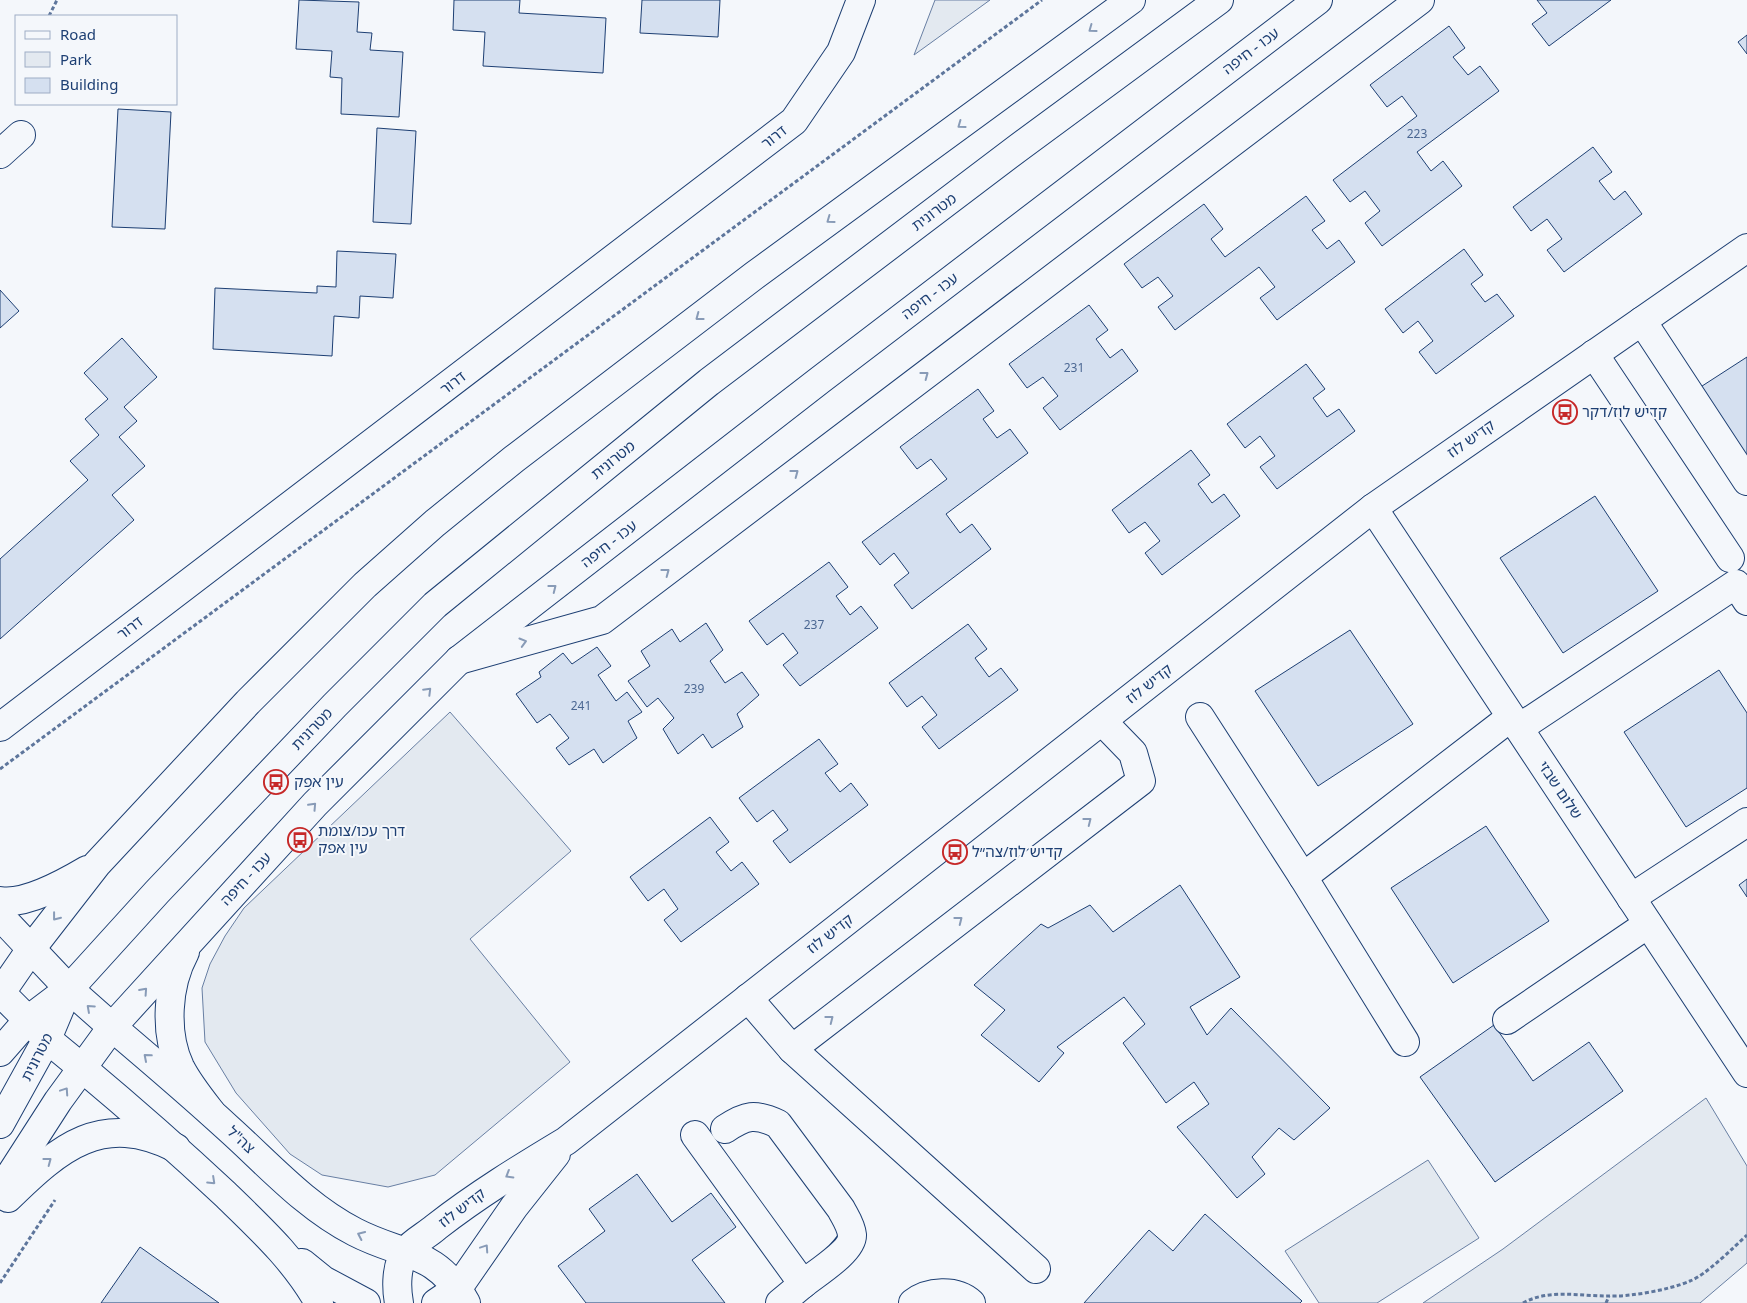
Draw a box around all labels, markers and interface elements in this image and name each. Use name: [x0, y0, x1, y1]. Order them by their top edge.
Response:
legend: [15, 15, 178, 105]
street label: עכו - חיפה: [1218, 22, 1283, 78]
one-way arrow: [1088, 23, 1098, 32]
text: Road: [60, 24, 96, 44]
text: Park: [60, 49, 92, 69]
text: Building: [60, 74, 118, 94]
one-way arrow: [958, 119, 967, 127]
street label: דרור: [756, 120, 790, 153]
house number: 223: [1407, 125, 1427, 142]
street label: מטרונית: [907, 188, 960, 235]
one-way arrow: [826, 214, 835, 224]
street label: עכו - חיפה: [897, 267, 962, 323]
one-way arrow: [696, 312, 705, 320]
house number: 231: [1064, 359, 1084, 376]
street label: דרור: [435, 366, 469, 399]
one-way arrow: [919, 373, 928, 381]
bus stop icon: קדיש לוז/דקר: [1552, 399, 1578, 425]
place label: קדיש לוז/דקר: [1582, 401, 1667, 421]
street label: קדיש לוז: [1443, 414, 1498, 462]
street label: מטרונית: [586, 435, 639, 483]
one-way arrow: [789, 471, 798, 479]
street label: עכו - חיפה: [576, 515, 641, 571]
one-way arrow: [660, 569, 669, 577]
one-way arrow: [547, 585, 556, 593]
street label: דרור: [112, 611, 146, 644]
house number: 237: [804, 616, 824, 633]
one-way arrow: [518, 638, 526, 648]
street label: קדיש לוז: [1121, 659, 1176, 708]
house number: 239: [684, 680, 704, 697]
one-way arrow: [422, 688, 431, 697]
house number: 241: [571, 697, 591, 714]
street label: מטרונית: [286, 703, 336, 754]
street label: שלום שבזי: [1534, 757, 1588, 822]
bus stop icon: עין אפק: [263, 769, 289, 795]
place label: עין אפק: [294, 771, 344, 791]
one-way arrow: [307, 803, 316, 812]
one-way arrow: [1082, 818, 1092, 827]
place label: דרך עכו/צומת עין אפק: [318, 820, 405, 857]
bus stop icon: דרך עכו/צומת עין אפק: [287, 827, 313, 853]
bus stop icon: קדיש לוז/צה״ל: [942, 839, 968, 865]
place label: קדיש לוז/צה״ל: [972, 841, 1063, 861]
street label: עכו - חיפה: [215, 847, 275, 909]
street label: קדיש לוז: [802, 909, 857, 958]
one-way arrow: [54, 911, 62, 920]
one-way arrow: [953, 917, 963, 926]
one-way arrow: [138, 987, 147, 996]
one-way arrow: [87, 1005, 96, 1014]
one-way arrow: [824, 1016, 834, 1025]
street label: מטרונית: [16, 1029, 57, 1084]
one-way arrow: [144, 1054, 153, 1063]
one-way arrow: [59, 1087, 68, 1097]
street label: צה"ל: [223, 1121, 260, 1157]
one-way arrow: [42, 1158, 52, 1167]
one-way arrow: [506, 1169, 515, 1179]
one-way arrow: [206, 1175, 215, 1184]
street label: קדיש לוז: [434, 1183, 489, 1231]
one-way arrow: [357, 1231, 366, 1241]
one-way arrow: [479, 1244, 488, 1254]

